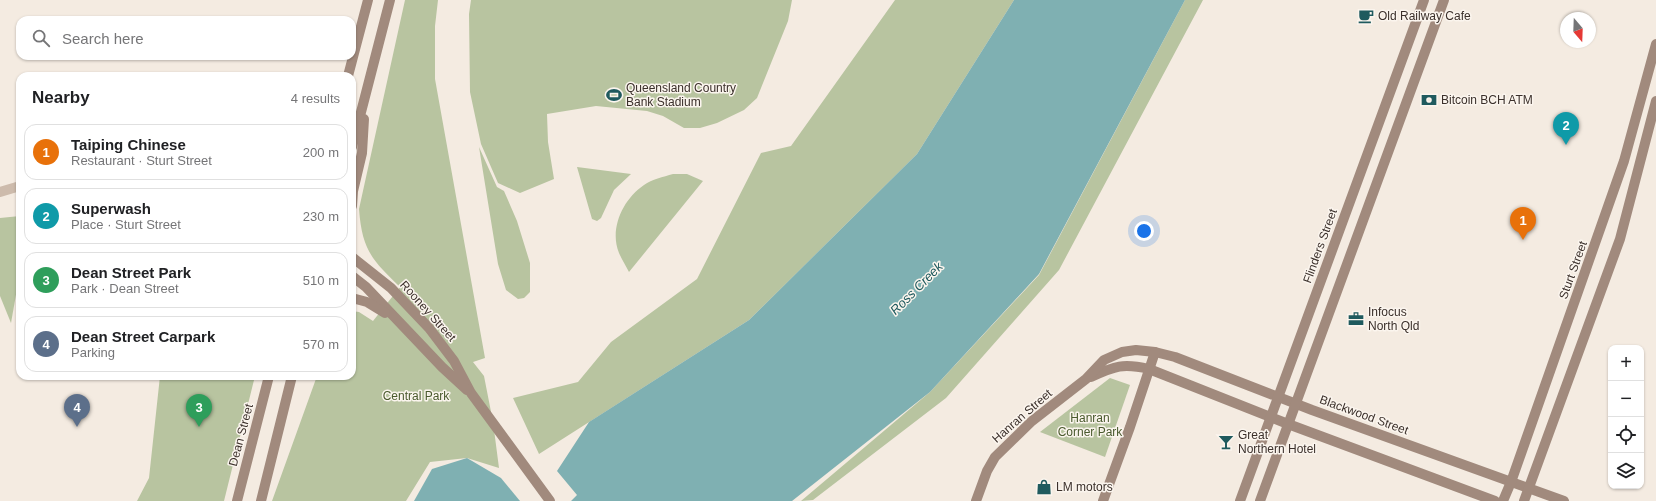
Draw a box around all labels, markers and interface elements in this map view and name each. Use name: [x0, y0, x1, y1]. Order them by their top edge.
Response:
cafe icon: Old Railway Cafe: [1357, 7, 1375, 25]
place label: Old Railway Cafe: [1378, 9, 1471, 23]
north arrow: [1560, 12, 1596, 48]
search box: [16, 16, 356, 60]
icon: search: [30, 27, 52, 49]
text: Search here: [62, 30, 144, 47]
place label: Queensland Country Bank Stadium: [626, 81, 736, 109]
sports icon: Queensland Country Bank Stadium: [605, 86, 623, 104]
text: Nearby: [32, 88, 90, 107]
text: 4 results: [291, 91, 340, 106]
bank icon: Bitcoin BCH ATM: [1420, 91, 1438, 109]
place label: Bitcoin BCH ATM: [1441, 93, 1533, 107]
pin: 2: [1553, 112, 1579, 145]
text: Taiping Chinese: [71, 136, 186, 153]
text: 1: [42, 145, 50, 160]
text: 200 m: [303, 145, 339, 160]
text: Restaurant · Sturt Street: [71, 153, 212, 168]
text: Superwash: [71, 200, 151, 217]
street label: Flinders Street: [1300, 206, 1340, 285]
pin: 1: [1510, 207, 1536, 240]
text: 2: [42, 209, 50, 224]
text: 230 m: [303, 209, 339, 224]
text: Place · Sturt Street: [71, 217, 181, 232]
your location: [1134, 221, 1154, 241]
street label: Sturt Street: [1556, 238, 1590, 301]
water label: Ross Creek: [887, 258, 947, 318]
text: Dean Street Park: [71, 264, 191, 281]
text: 3: [42, 273, 50, 288]
text: 510 m: [303, 273, 339, 288]
street label: Rooney Street: [397, 278, 459, 345]
text: Park · Dean Street: [71, 281, 179, 296]
place label: Infocus North Qld: [1368, 305, 1419, 333]
office icon: Infocus North Qld: [1347, 310, 1365, 328]
text: Dean Street Carpark: [71, 328, 215, 345]
text: 4: [42, 337, 50, 352]
text: 570 m: [303, 337, 339, 352]
text: Parking: [71, 345, 115, 360]
map controls: [1608, 345, 1644, 489]
button: +: [1608, 345, 1644, 381]
button: −: [1608, 381, 1644, 417]
street label: Hanran Street: [989, 386, 1055, 446]
park label: Central Park: [383, 389, 450, 403]
street label: Blackwood Street: [1318, 392, 1411, 438]
pin: 4: [64, 394, 90, 427]
pin: 3: [186, 394, 212, 427]
street label: Dean Street: [226, 402, 256, 468]
park label: Hanran Corner Park: [1058, 411, 1123, 439]
button: locate: [1608, 417, 1644, 453]
place label: Great Northern Hotel: [1238, 428, 1316, 456]
bar icon: Great Northern Hotel: [1217, 433, 1235, 451]
button: layers: [1608, 453, 1644, 489]
shop icon: LM motors: [1035, 478, 1053, 496]
place label: LM motors: [1056, 480, 1113, 494]

